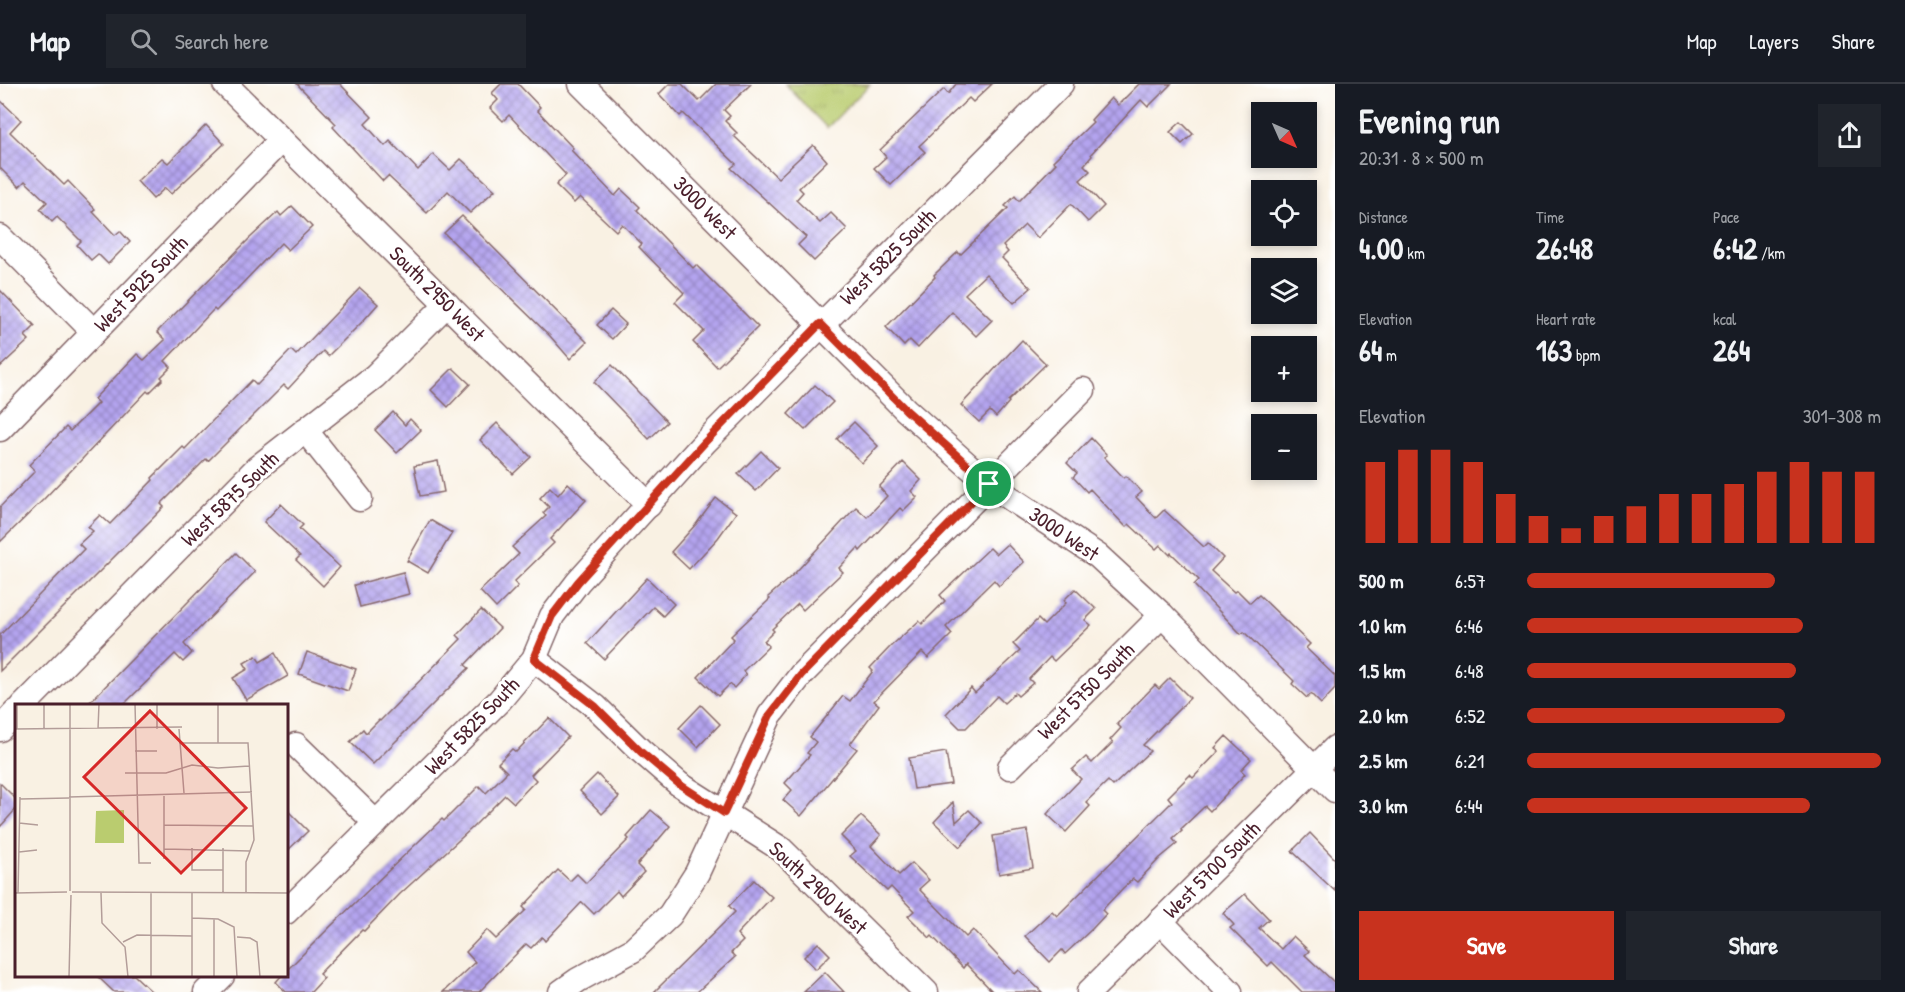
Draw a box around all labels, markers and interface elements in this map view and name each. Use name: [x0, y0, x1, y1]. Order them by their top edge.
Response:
search box: [106, 14, 526, 68]
text: Map: [30, 22, 70, 60]
icon: search: [127, 25, 160, 58]
text: Search here: [175, 26, 269, 56]
text: Map: [1687, 27, 1716, 56]
text: Layers: [1749, 27, 1799, 56]
text: Share: [1832, 27, 1875, 56]
text: Evening run: [1359, 99, 1500, 143]
north arrow: [1251, 102, 1317, 168]
map controls: [1251, 102, 1317, 480]
button: share: [1818, 104, 1881, 167]
text: 20:31 · 8 × 500 m: [1359, 144, 1484, 171]
street label: 3000 West: [667, 169, 744, 246]
button: locate: [1251, 180, 1317, 246]
street label: West 5825 South: [833, 202, 942, 311]
text: Distance: [1359, 206, 1408, 228]
text: Time: [1536, 206, 1564, 228]
text: Pace: [1713, 206, 1740, 228]
text: 4.00: [1359, 228, 1404, 268]
text: 26:48: [1536, 228, 1593, 268]
text: 6:42: [1713, 228, 1757, 268]
street label: West 5925 South: [87, 229, 194, 338]
street label: South 2950 West: [383, 239, 492, 349]
text: km: [1404, 242, 1425, 264]
text: /km: [1757, 242, 1785, 264]
button: layers: [1251, 258, 1317, 324]
text: Elevation: [1359, 308, 1412, 330]
text: Heart rate: [1536, 308, 1596, 330]
text: kcal: [1713, 308, 1736, 330]
text: 64: [1359, 330, 1382, 370]
text: 163: [1536, 330, 1572, 370]
text: 264: [1713, 330, 1750, 370]
button: +: [1251, 336, 1317, 402]
text: m: [1382, 344, 1397, 366]
text: bpm: [1572, 344, 1600, 366]
text: Elevation: [1359, 402, 1425, 429]
text: 301–308 m: [1803, 402, 1881, 429]
button: −: [1251, 414, 1317, 480]
street label: West 5875 South: [174, 444, 285, 553]
pin: [963, 458, 1014, 509]
icon: arrive: [972, 467, 1005, 500]
street label: 3000 West: [1023, 499, 1106, 568]
text: 500 m: [1359, 567, 1404, 594]
text: 6:57: [1455, 567, 1486, 594]
text: 1.0 km: [1359, 612, 1406, 639]
text: 6:46: [1455, 612, 1483, 639]
street label: West 5750 South: [1031, 636, 1141, 746]
text: 1.5 km: [1359, 657, 1406, 684]
text: 6:48: [1455, 657, 1484, 684]
street label: West 5825 South: [418, 670, 526, 781]
text: 2.0 km: [1359, 702, 1408, 729]
text: 6:52: [1455, 702, 1485, 729]
inset map: [15, 704, 288, 977]
text: 2.5 km: [1359, 747, 1408, 774]
text: 6:21: [1455, 747, 1484, 774]
text: 3.0 km: [1359, 792, 1408, 819]
text: 6:44: [1455, 792, 1483, 819]
street label: West 5700 South: [1157, 814, 1267, 925]
street label: South 2900 West: [763, 834, 875, 941]
button: Save: [1359, 911, 1614, 980]
button: Share: [1626, 911, 1881, 980]

